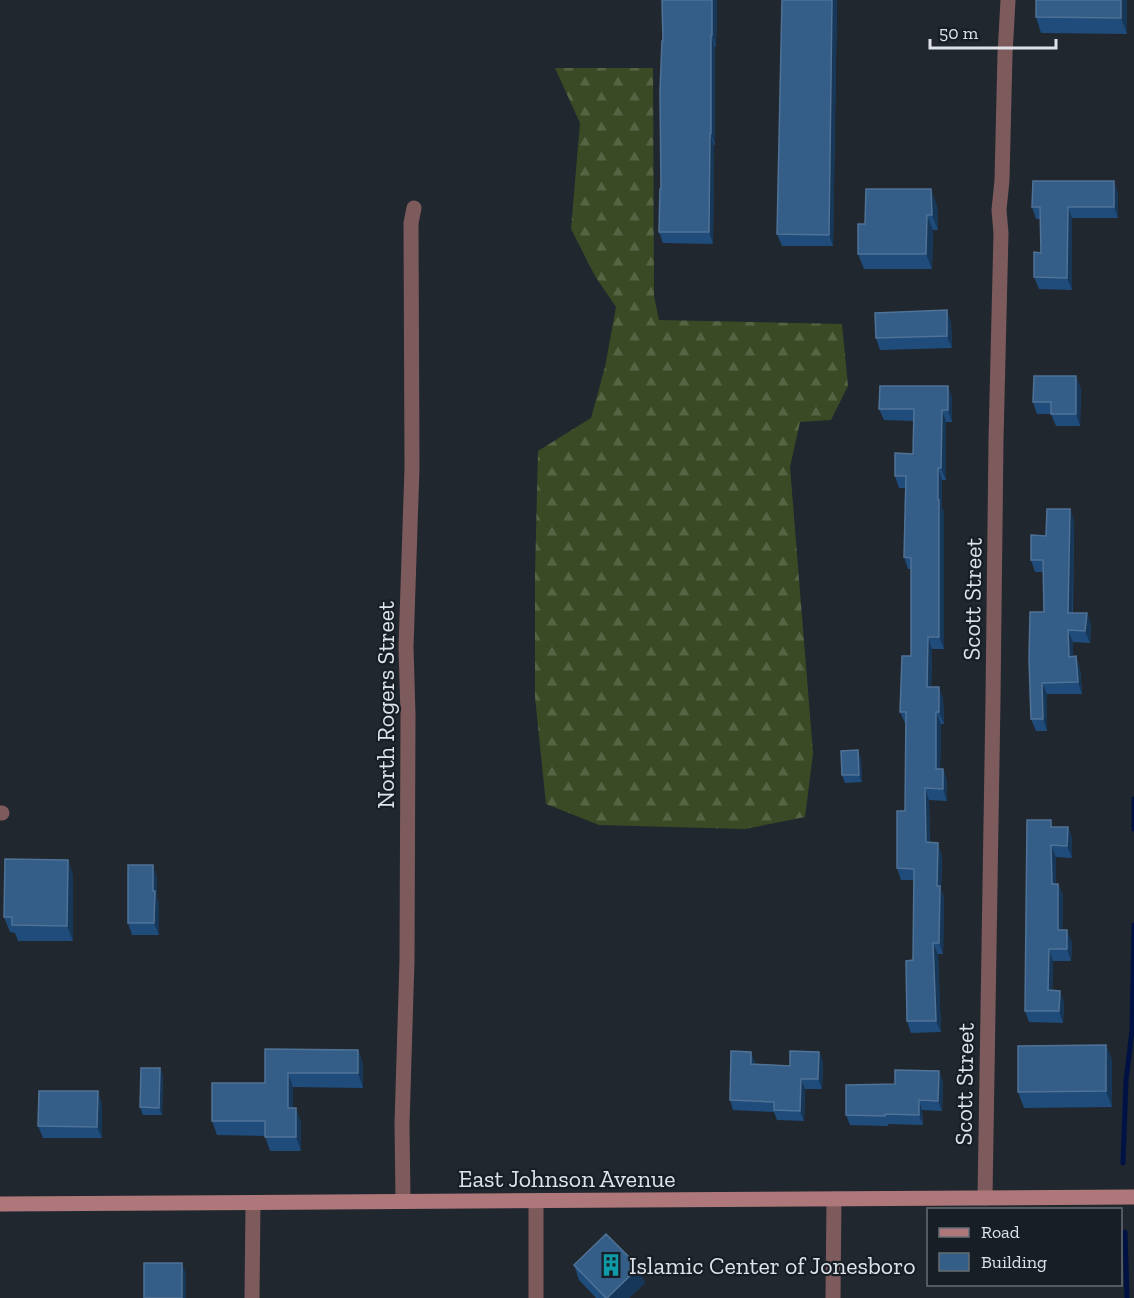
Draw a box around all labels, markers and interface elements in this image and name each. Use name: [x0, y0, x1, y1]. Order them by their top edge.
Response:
scale bar: [930, 12, 1056, 50]
text: 50 m: [939, 22, 979, 44]
street label: Scott Street: [956, 537, 988, 661]
street label: North Rogers Street: [371, 601, 400, 809]
street label: Scott Street: [948, 1022, 980, 1146]
street label: East Johnson Avenue: [458, 1164, 676, 1193]
legend: [927, 1208, 1122, 1286]
text: Road: [981, 1221, 1020, 1243]
place label: Islamic Center of Jonesboro: [629, 1251, 916, 1280]
text: Building: [981, 1251, 1047, 1273]
building icon: Islamic Center of Jonesboro: [598, 1252, 624, 1278]

